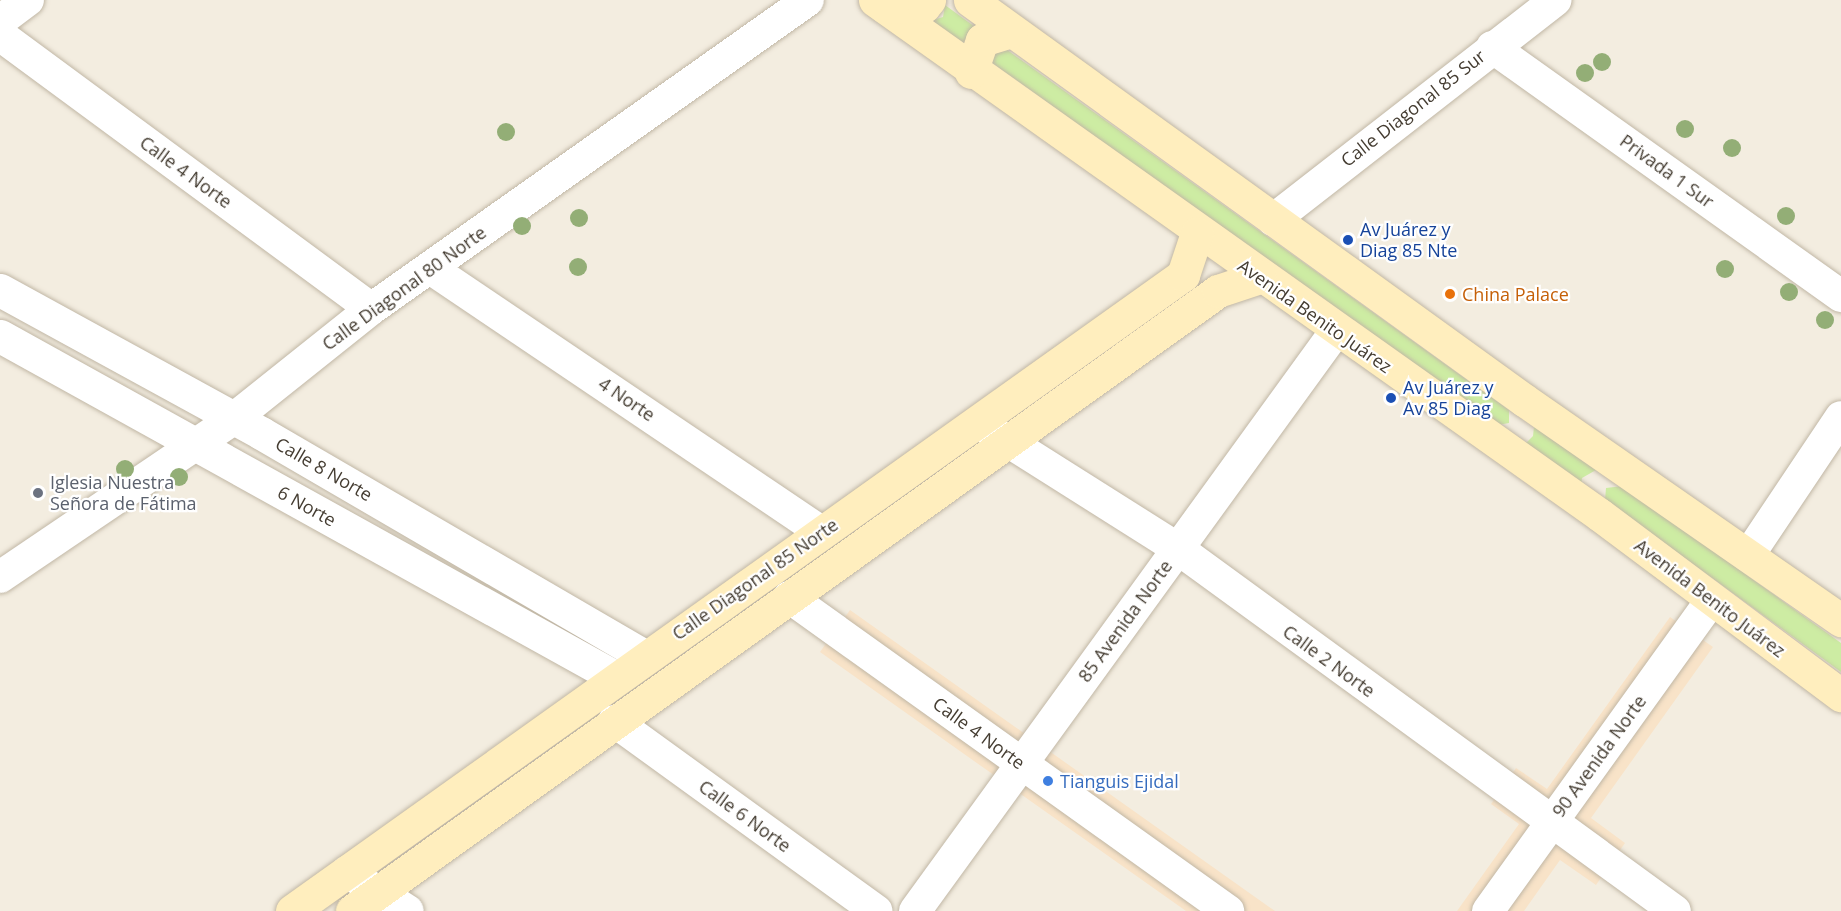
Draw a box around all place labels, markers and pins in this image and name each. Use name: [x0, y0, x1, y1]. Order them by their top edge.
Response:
place label: Av Juárez y Diag 85 Nte: [1360, 219, 1457, 262]
marker: Av Juárez y Diag 85 Nte: [1341, 233, 1355, 247]
place label: China Palace: [1462, 283, 1569, 305]
marker: China Palace: [1443, 287, 1457, 301]
place label: Av Juárez y Av 85 Diag: [1403, 377, 1494, 420]
marker: Av Juárez y Av 85 Diag: [1384, 391, 1398, 405]
place label: Iglesia Nuestra Señora de Fátima: [50, 472, 197, 514]
marker: Iglesia Nuestra Señora de Fátima: [31, 486, 45, 500]
place label: Tianguis Ejidal: [1060, 770, 1179, 792]
marker: Tianguis Ejidal: [1041, 774, 1055, 788]

